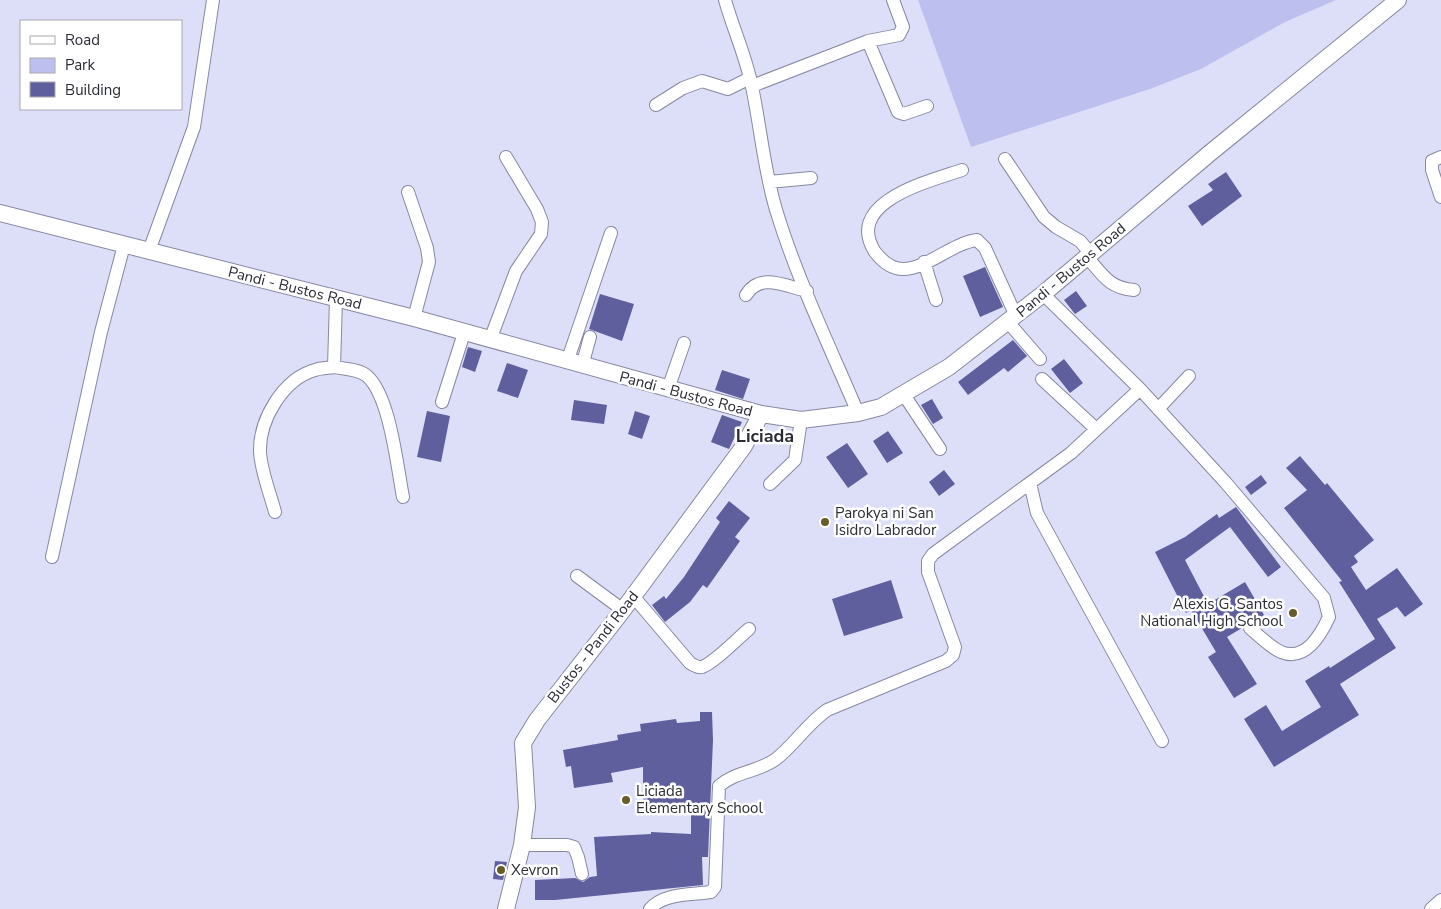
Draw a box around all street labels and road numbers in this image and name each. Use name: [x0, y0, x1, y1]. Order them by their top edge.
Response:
street label: Pandi - Bustos Road: [1012, 218, 1130, 322]
street label: Pandi - Bustos Road: [226, 262, 364, 314]
street label: Pandi - Bustos Road: [617, 367, 755, 421]
street label: Bustos - Pandi Road: [543, 587, 643, 707]

